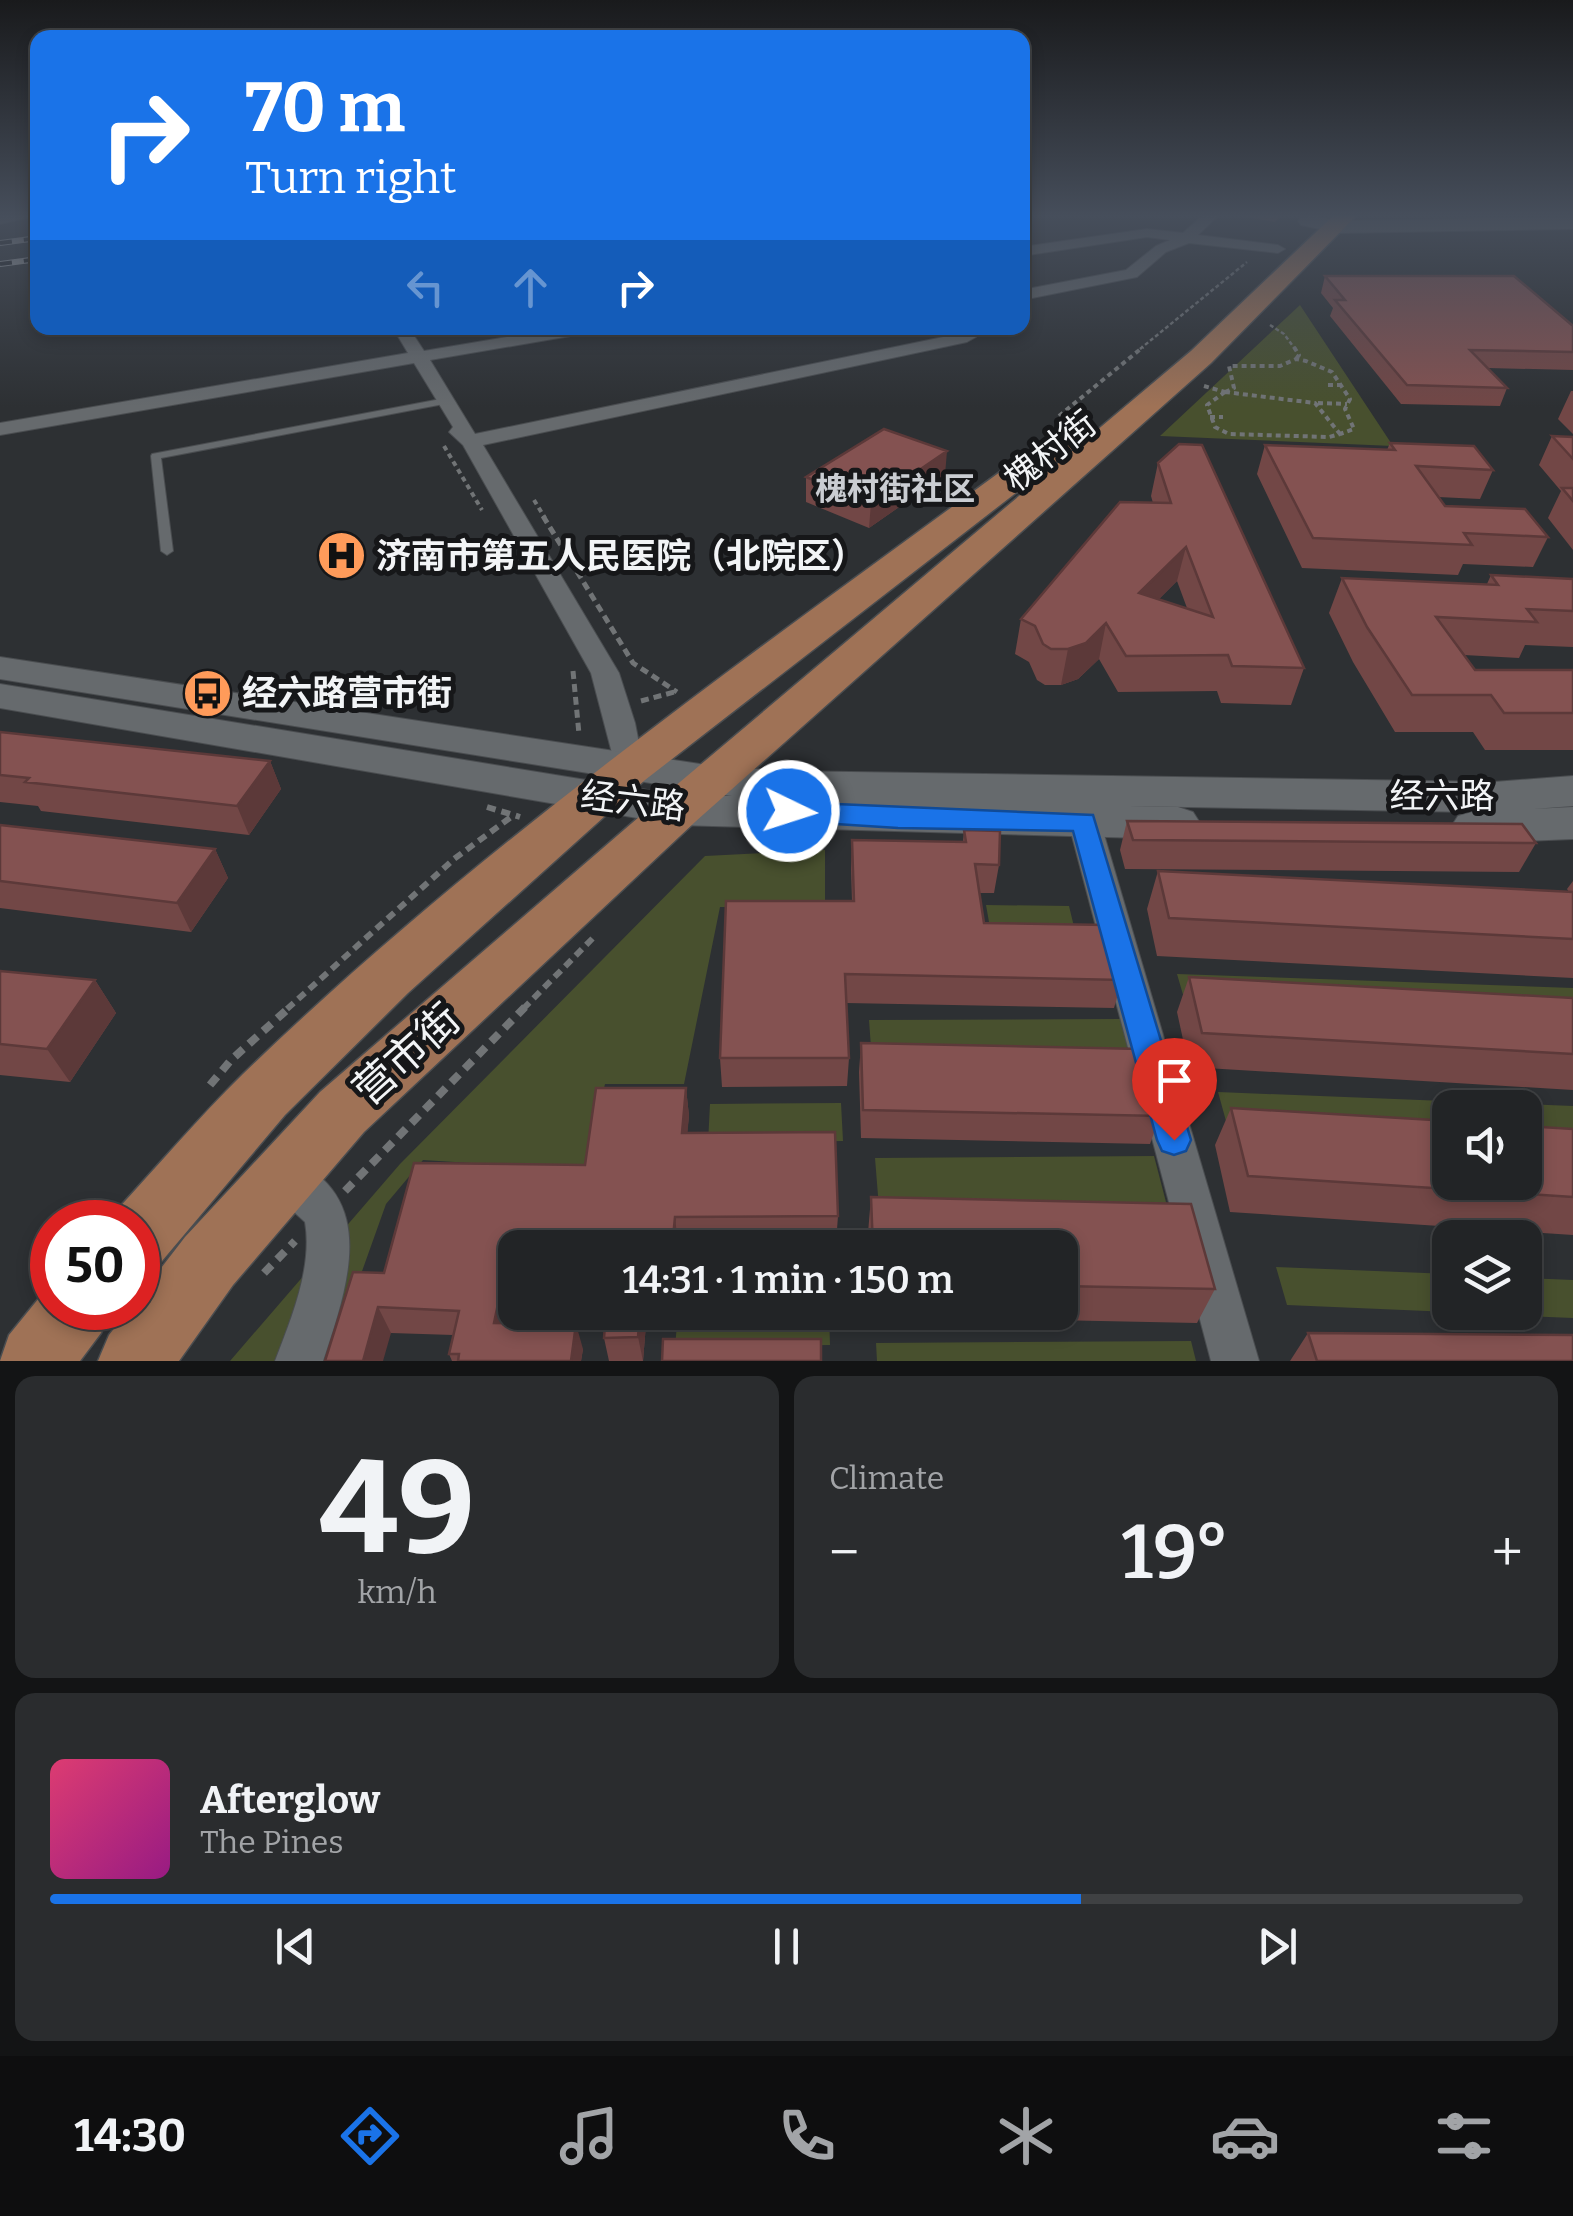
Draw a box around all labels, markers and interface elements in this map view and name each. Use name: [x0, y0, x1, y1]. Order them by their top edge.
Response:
text: 70 m: [245, 66, 405, 150]
icon: right: [80, 70, 210, 200]
text: Turn right: [245, 151, 457, 205]
icon: left: [398, 260, 453, 315]
icon: ahead: [503, 260, 558, 315]
icon: right: [608, 260, 663, 315]
street label: 槐村街: [996, 402, 1104, 500]
district label: 槐村街社区: [815, 470, 975, 508]
hospital icon: 济南市第五人民医院（北院区）: [315, 530, 367, 582]
place label: 济南市第五人民医院（北院区）: [376, 535, 866, 577]
bus stop icon: 经六路营市街: [181, 667, 233, 719]
place label: 经六路营市街: [242, 672, 452, 714]
position arrow: [737, 759, 841, 863]
street label: 经六路: [578, 774, 688, 828]
street label: 经六路: [1389, 775, 1495, 817]
street label: 营市街: [343, 994, 470, 1115]
pin: [1132, 1038, 1217, 1141]
icon: arrive: [1147, 1053, 1202, 1108]
map controls: [1432, 1090, 1542, 1330]
button: sound: [1432, 1090, 1542, 1200]
speed limit sign: 50: [30, 1200, 160, 1330]
button: layers: [1432, 1220, 1542, 1330]
text: 14:31 · 1 min · 150 m: [623, 1257, 953, 1303]
text: 49: [319, 1430, 475, 1586]
text: Climate: [829, 1459, 944, 1497]
text: 19°: [1121, 1508, 1230, 1598]
text: −: [829, 1520, 859, 1586]
text: +: [1492, 1520, 1523, 1586]
text: km/h: [357, 1573, 437, 1611]
text: Afterglow: [200, 1777, 380, 1823]
text: The Pines: [200, 1823, 344, 1861]
icon: previous: [268, 1919, 323, 1974]
icon: pause: [759, 1919, 814, 1974]
icon: next: [1250, 1919, 1305, 1974]
icon: directions: [335, 2101, 405, 2171]
icon: music: [554, 2101, 624, 2171]
icon: phone: [772, 2101, 842, 2171]
icon: climate: [991, 2101, 1061, 2171]
icon: car: [1210, 2101, 1280, 2171]
icon: filters: [1429, 2101, 1499, 2171]
text: 14:30: [74, 2109, 186, 2163]

